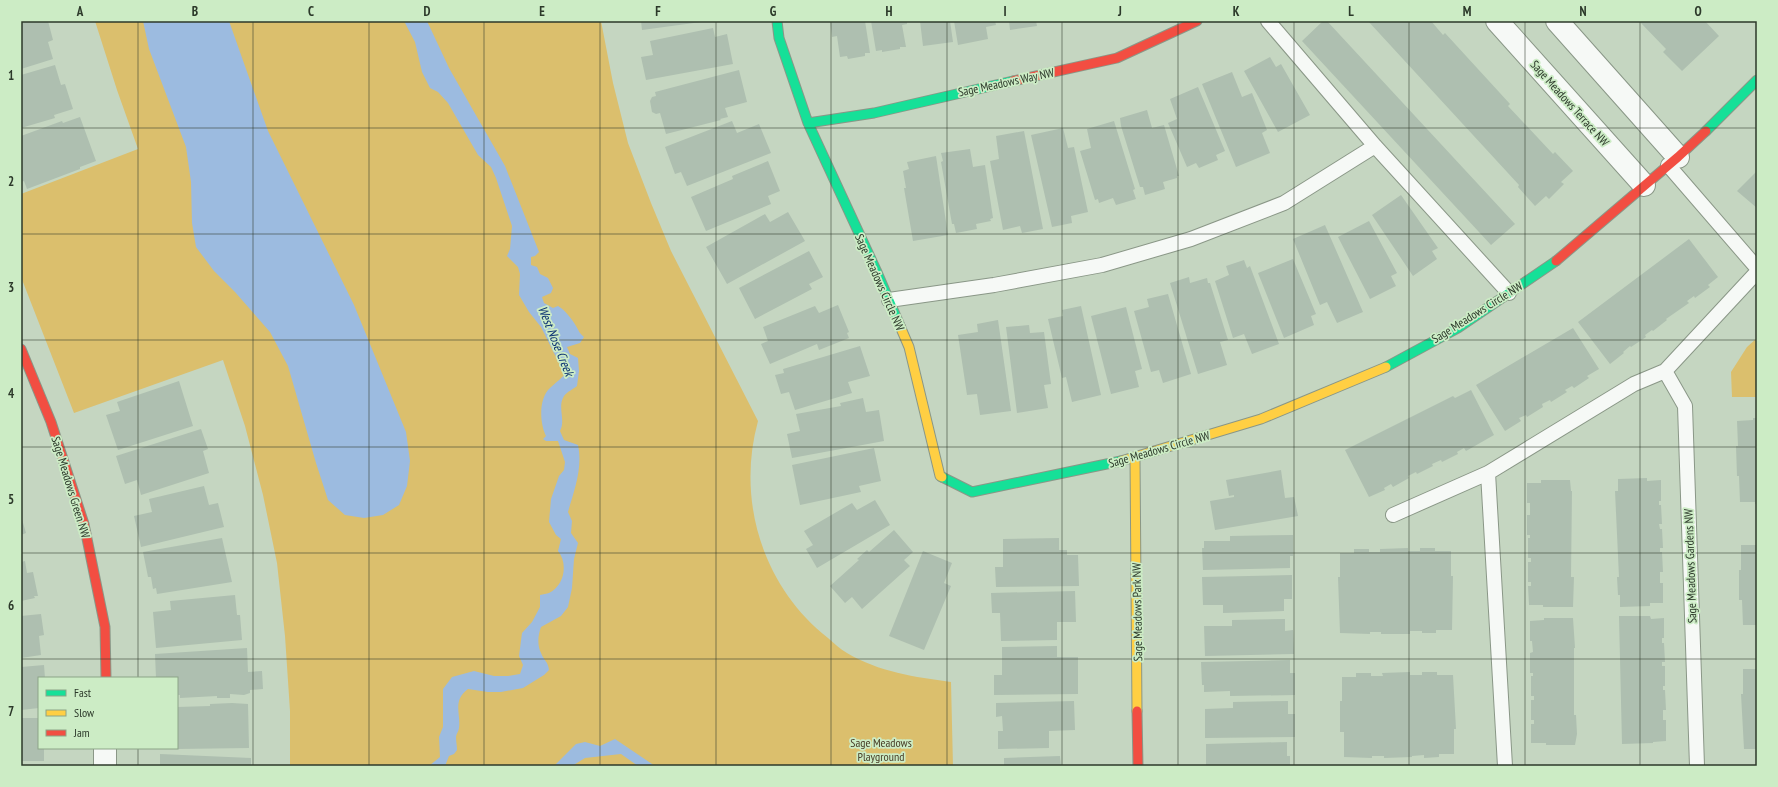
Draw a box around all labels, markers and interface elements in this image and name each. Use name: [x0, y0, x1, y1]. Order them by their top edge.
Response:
text: A: [76, 3, 84, 20]
text: B: [192, 3, 198, 20]
text: C: [308, 3, 314, 20]
text: D: [424, 3, 431, 20]
text: E: [539, 3, 545, 20]
text: F: [655, 3, 661, 20]
text: G: [770, 3, 777, 20]
text: H: [886, 3, 893, 20]
text: I: [1003, 3, 1007, 20]
text: J: [1117, 3, 1122, 20]
text: K: [1233, 3, 1240, 20]
text: L: [1348, 3, 1354, 20]
text: M: [1463, 3, 1472, 20]
text: N: [1579, 3, 1587, 20]
text: O: [1694, 3, 1702, 20]
street label: Sage Meadows Terrace NW: [1528, 57, 1612, 149]
street label: Sage Meadows Way NW: [957, 65, 1055, 99]
text: 1: [8, 67, 14, 84]
text: 2: [8, 173, 14, 190]
street label: Sage Meadows Circle NW: [852, 231, 908, 333]
street label: Sage Meadows Circle NW: [1429, 278, 1525, 346]
text: 3: [8, 279, 14, 296]
water label: West Nose Creek: [534, 303, 579, 381]
text: 4: [8, 385, 15, 402]
street label: Sage Meadows Circle NW: [1107, 427, 1211, 471]
street label: Sage Meadows Green NW: [48, 434, 94, 540]
text: 5: [8, 491, 14, 508]
street label: Sage Meadows Gardens NW: [1681, 509, 1699, 623]
street label: Sage Meadows Park NW: [1129, 563, 1145, 661]
text: 6: [8, 597, 14, 614]
legend: [38, 677, 178, 749]
text: Fast: [74, 685, 92, 700]
text: 7: [8, 703, 14, 720]
text: Slow: [74, 705, 95, 720]
text: Jam: [73, 725, 90, 740]
park label: Sage Meadows Playground: [850, 735, 912, 764]

